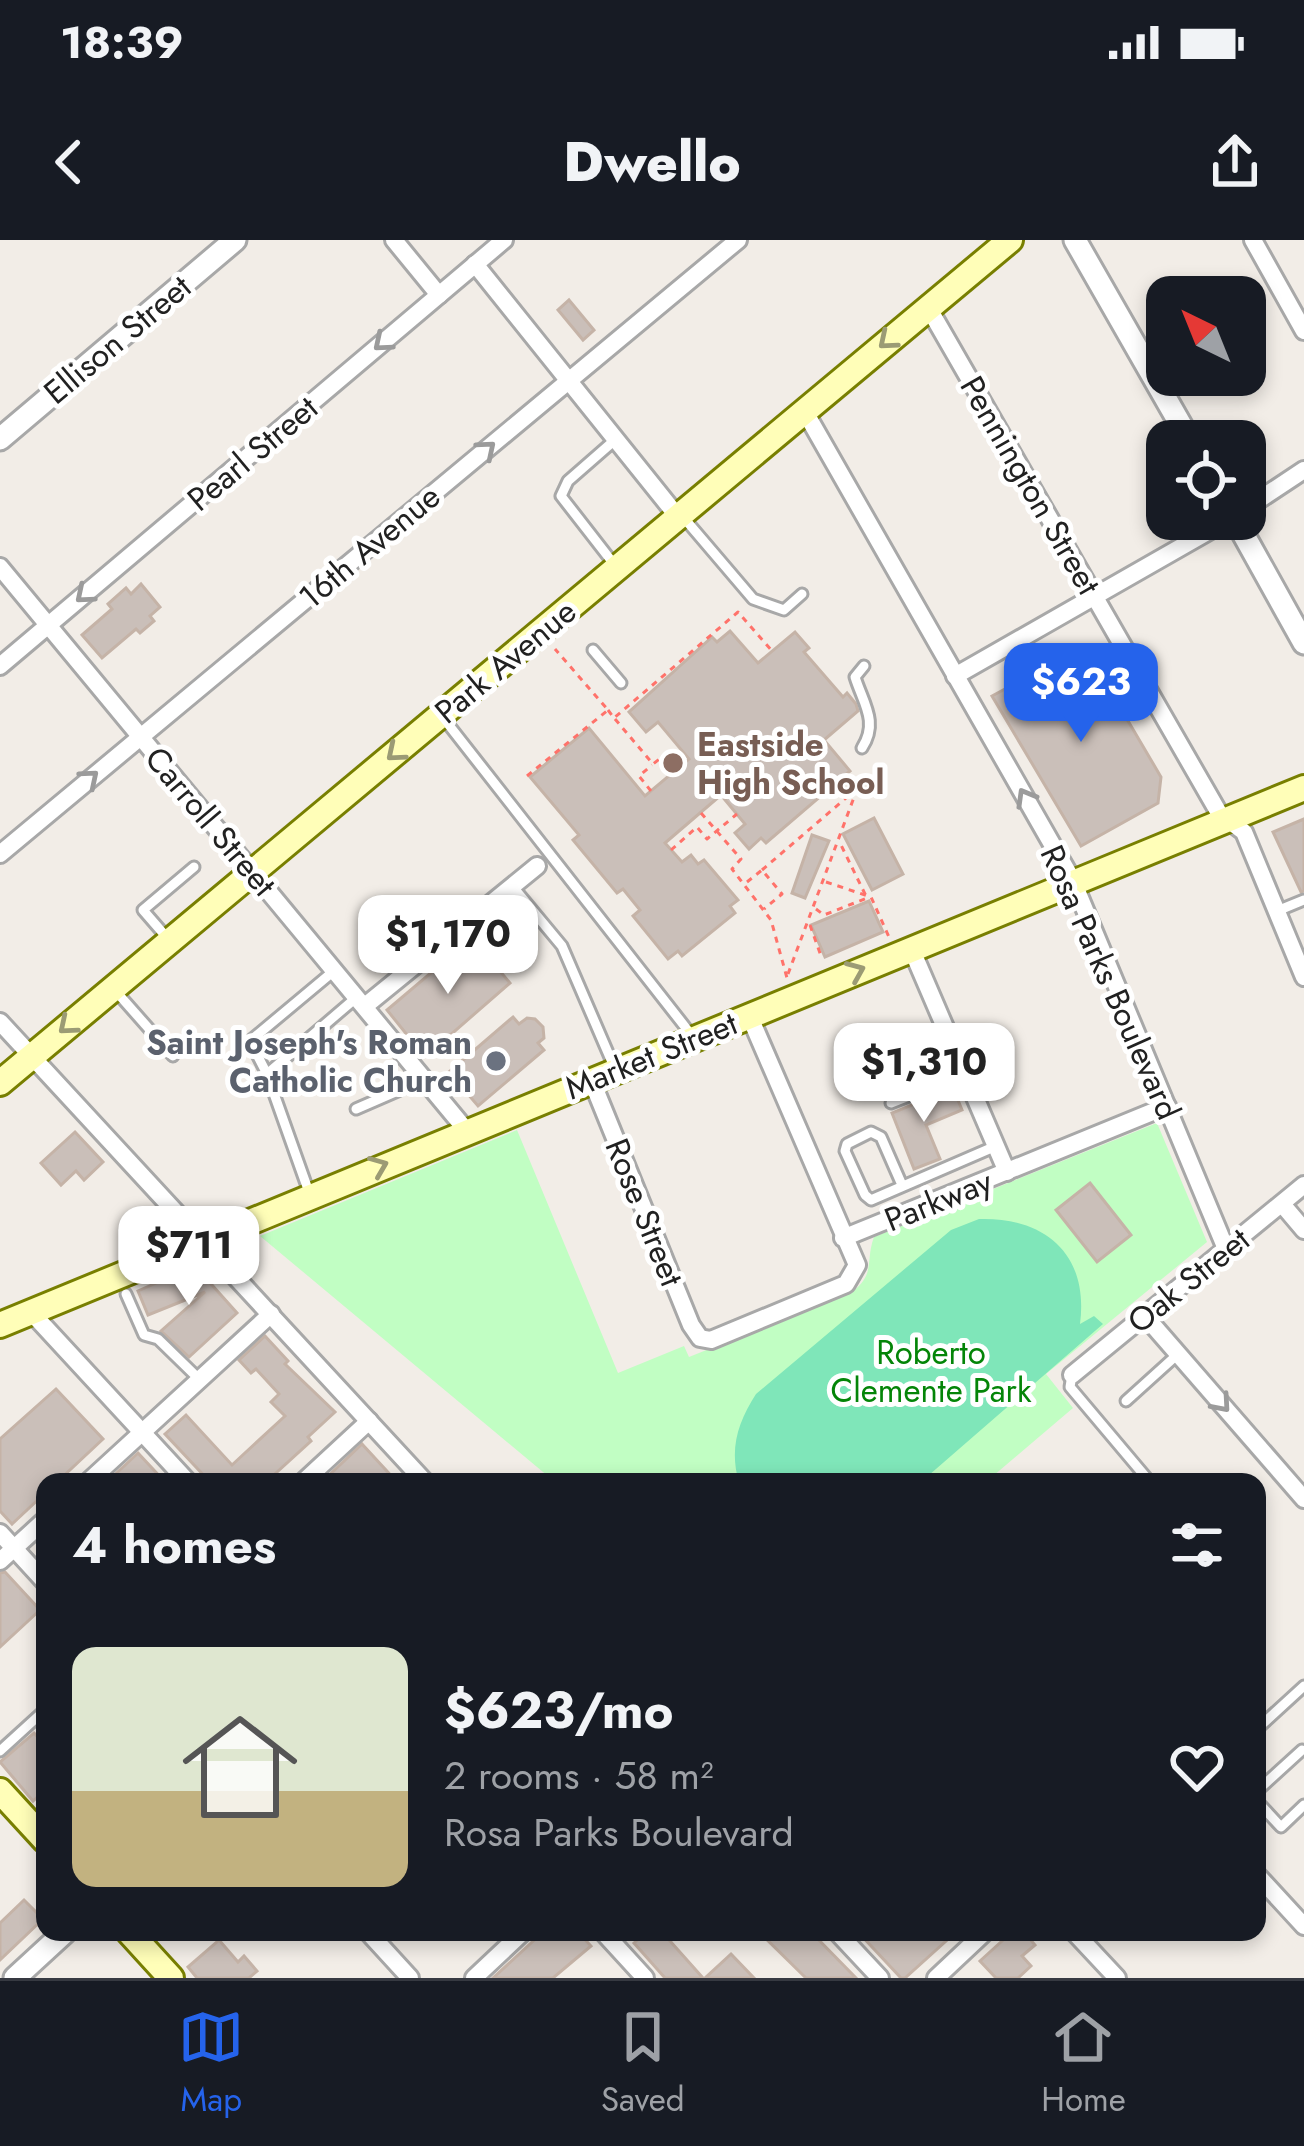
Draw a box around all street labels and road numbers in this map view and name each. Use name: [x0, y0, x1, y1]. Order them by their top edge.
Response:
street label: Ellison Street: [34, 264, 201, 415]
street label: Pennington Street: [949, 367, 1112, 603]
street label: Pearl Street: [177, 385, 328, 522]
street label: 16th Avenue: [288, 473, 450, 620]
street label: Park Avenue: [425, 588, 586, 735]
street label: Carroll Street: [134, 736, 287, 906]
street label: Rosa Parks Boulevard: [1029, 837, 1192, 1127]
street label: Market Street: [558, 1000, 744, 1111]
street label: Rose Street: [594, 1131, 695, 1293]
street label: Parkway: [877, 1158, 999, 1243]
street label: Oak Street: [1117, 1216, 1260, 1344]

